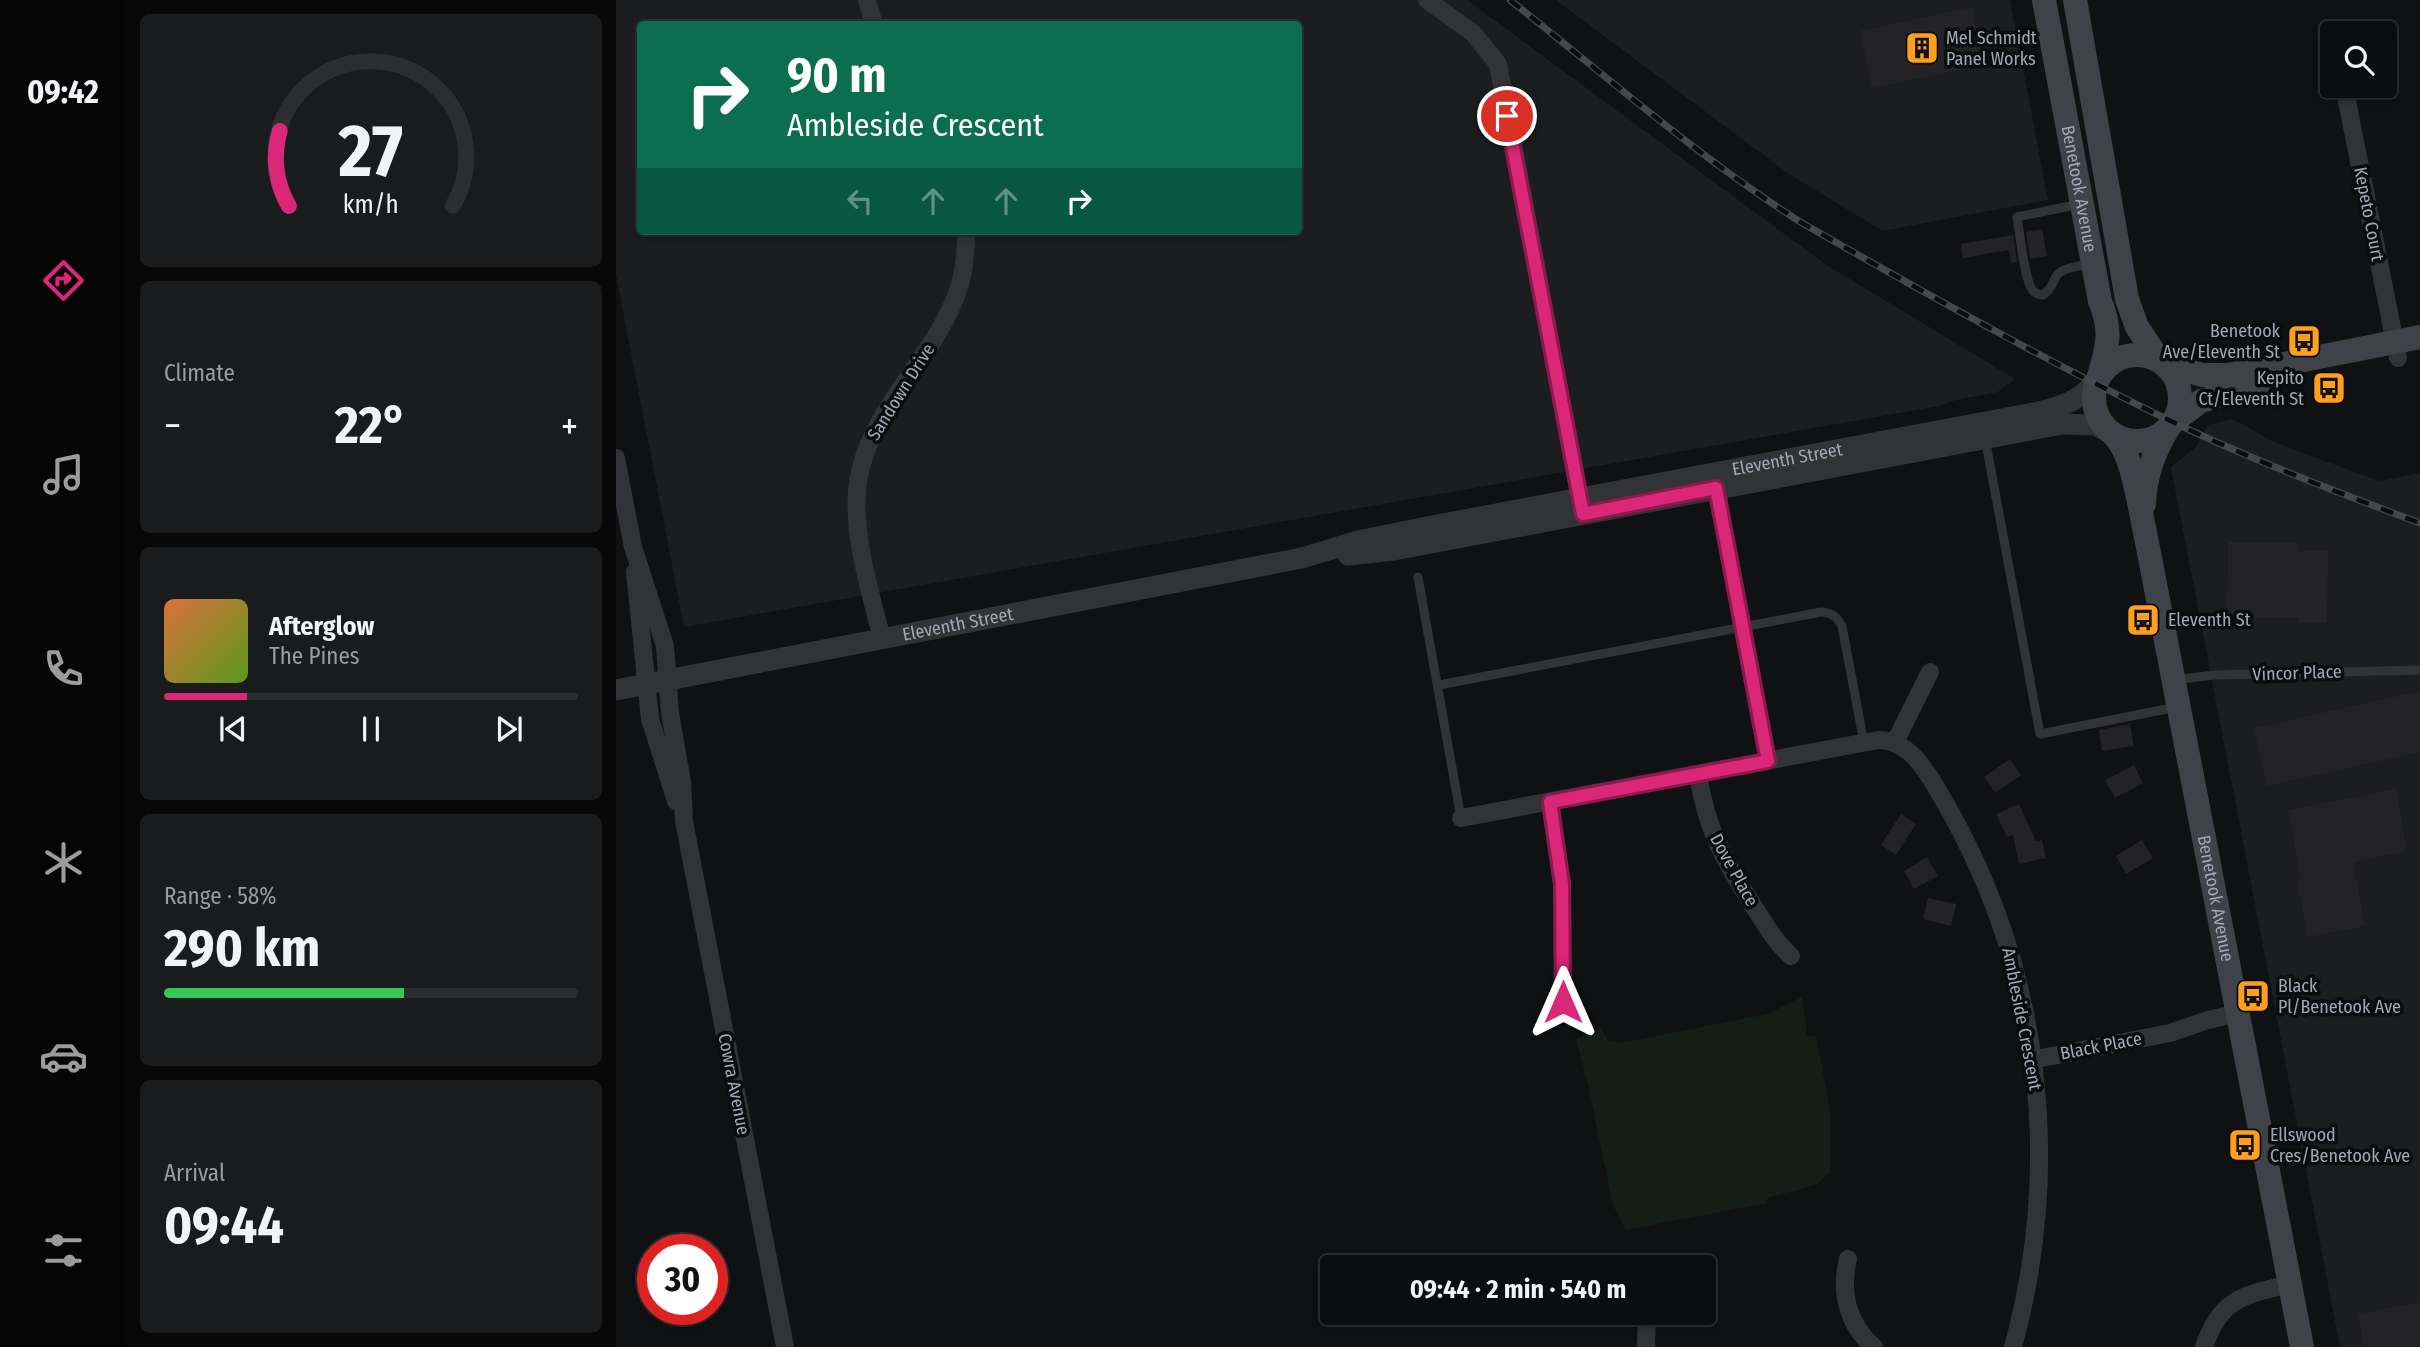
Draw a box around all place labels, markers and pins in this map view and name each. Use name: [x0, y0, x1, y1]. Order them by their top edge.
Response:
place label: Mel Schmidt Panel Works: [1946, 27, 2037, 70]
building icon: Mel Schmidt Panel Works: [1903, 29, 1941, 67]
pin: [1477, 86, 1537, 146]
place label: Benetook Ave/Eleventh St: [2163, 320, 2281, 363]
bus stop icon: Benetook Ave/Eleventh St: [2285, 322, 2323, 360]
place label: Kepito Ct/Eleventh St: [2199, 367, 2304, 410]
bus stop icon: Kepito Ct/Eleventh St: [2310, 369, 2348, 407]
bus stop icon: Eleventh St: [2124, 601, 2162, 639]
place label: Eleventh St: [2168, 609, 2251, 631]
place label: Black Pl/Benetook Ave: [2278, 975, 2401, 1018]
bus stop icon: Black Pl/Benetook Ave: [2234, 977, 2272, 1015]
place label: Ellswood Cres/Benetook Ave: [2270, 1124, 2410, 1167]
bus stop icon: Ellswood Cres/Benetook Ave: [2226, 1126, 2264, 1164]

